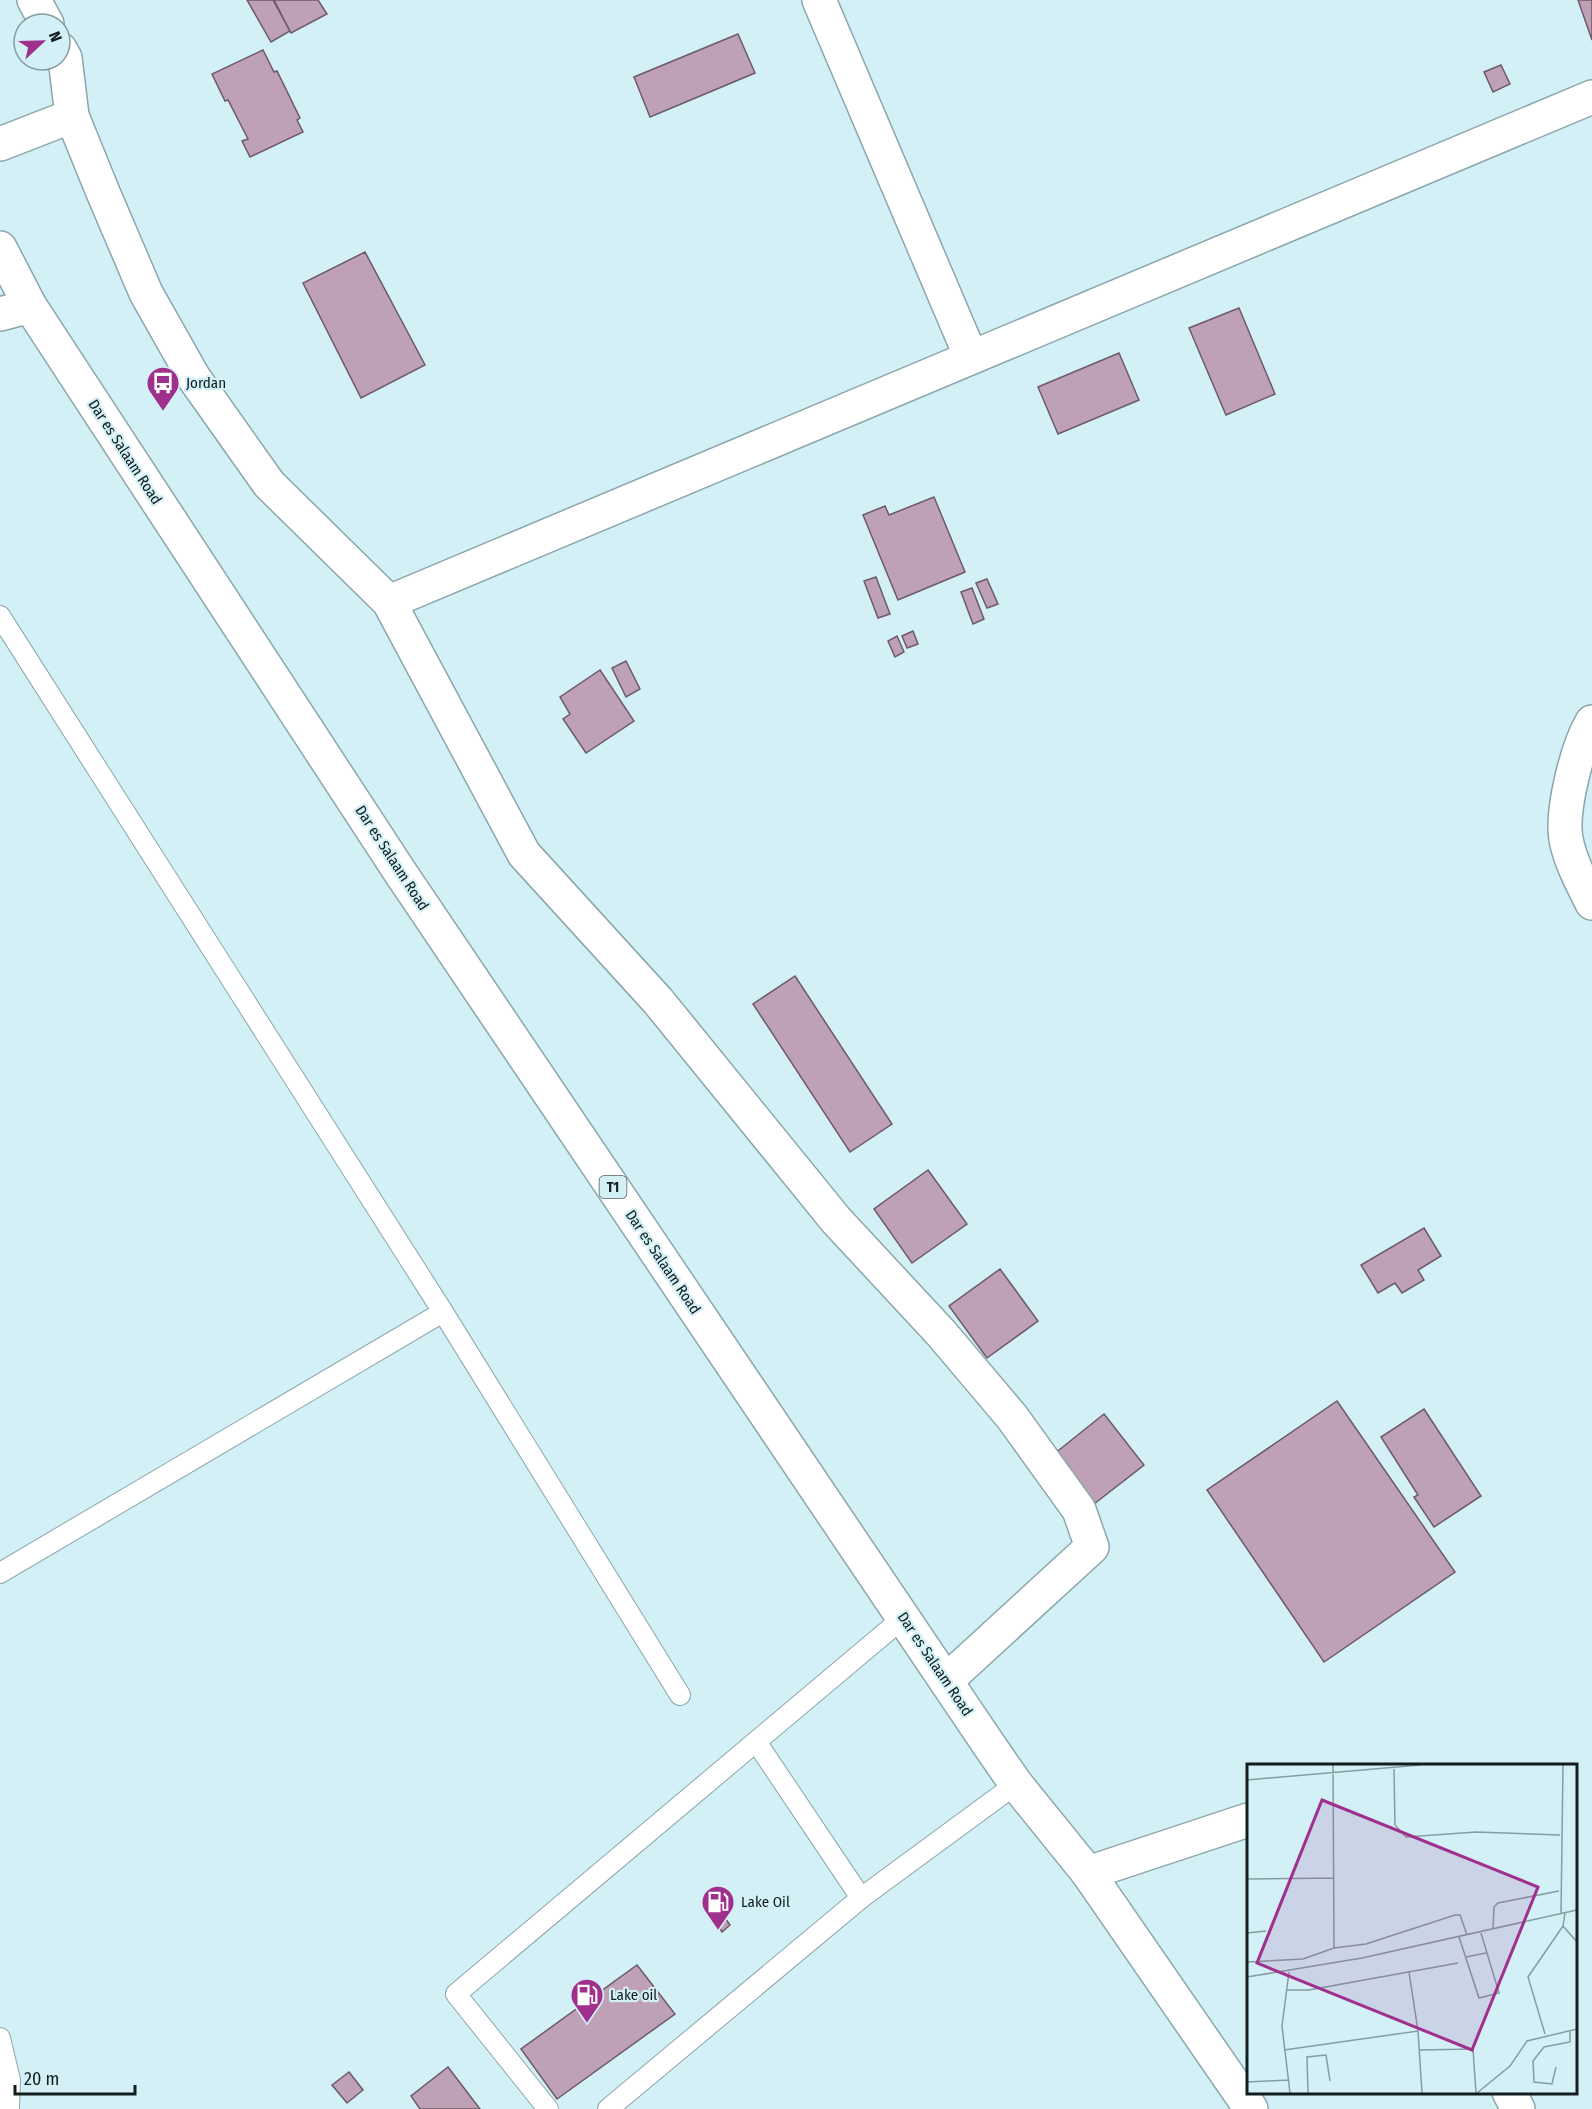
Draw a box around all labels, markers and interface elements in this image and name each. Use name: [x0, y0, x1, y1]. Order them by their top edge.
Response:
north arrow: [12, 12, 72, 72]
text: N: [45, 29, 66, 45]
bus stop icon: Jordan: [145, 365, 181, 412]
place label: Jordan: [186, 374, 226, 392]
street label: Dar es Salaam Road: [84, 396, 166, 508]
street label: Dar es Salaam Road: [351, 802, 433, 914]
road number: T1: [600, 1176, 626, 1198]
street label: Dar es Salaam Road: [622, 1207, 704, 1317]
street label: Dar es Salaam Road: [894, 1609, 976, 1719]
inset map: [1247, 1764, 1577, 2094]
fuel station icon: Lake Oil: [700, 1884, 736, 1931]
place label: Lake Oil: [741, 1893, 790, 1911]
fuel station icon: Lake oil: [569, 1977, 605, 2024]
place label: Lake oil: [610, 1986, 657, 2004]
scale bar: [15, 2058, 135, 2096]
text: 20 m: [24, 2068, 59, 2090]

